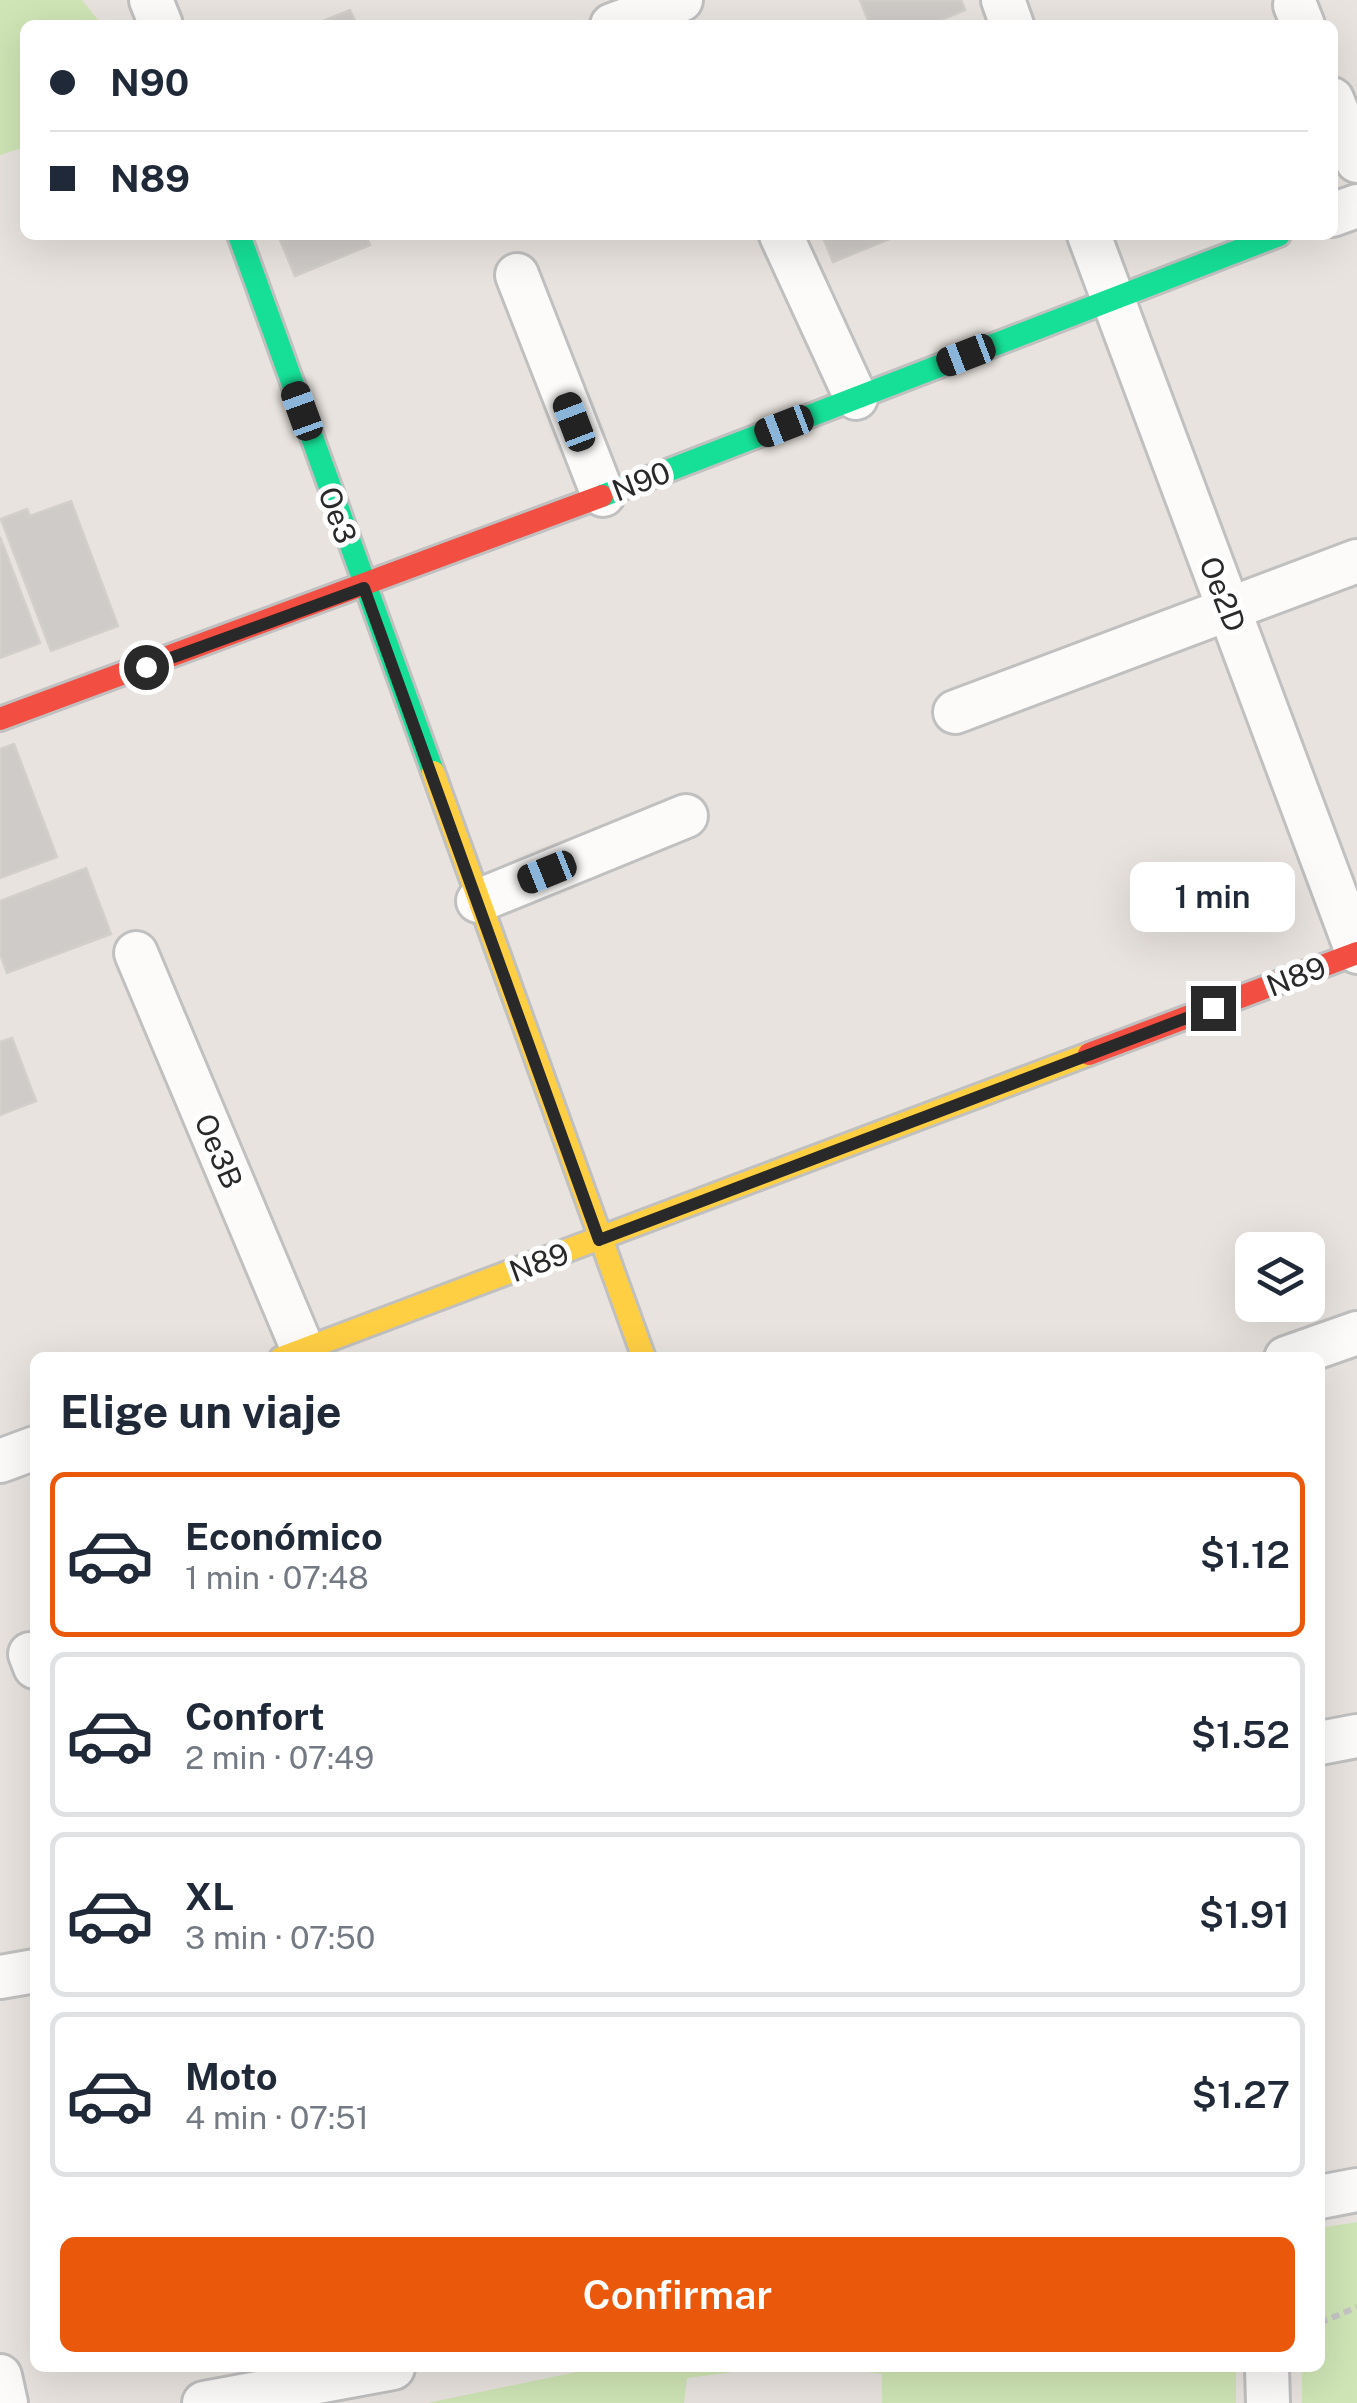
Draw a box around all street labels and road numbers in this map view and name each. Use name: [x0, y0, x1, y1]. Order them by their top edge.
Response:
street label: N90: [607, 454, 675, 508]
street label: Oe3: [311, 482, 365, 548]
street label: Oe2D: [1192, 551, 1254, 637]
street label: N89: [1261, 948, 1331, 1004]
street label: Oe3B: [187, 1108, 251, 1194]
street label: N89: [504, 1235, 574, 1289]

